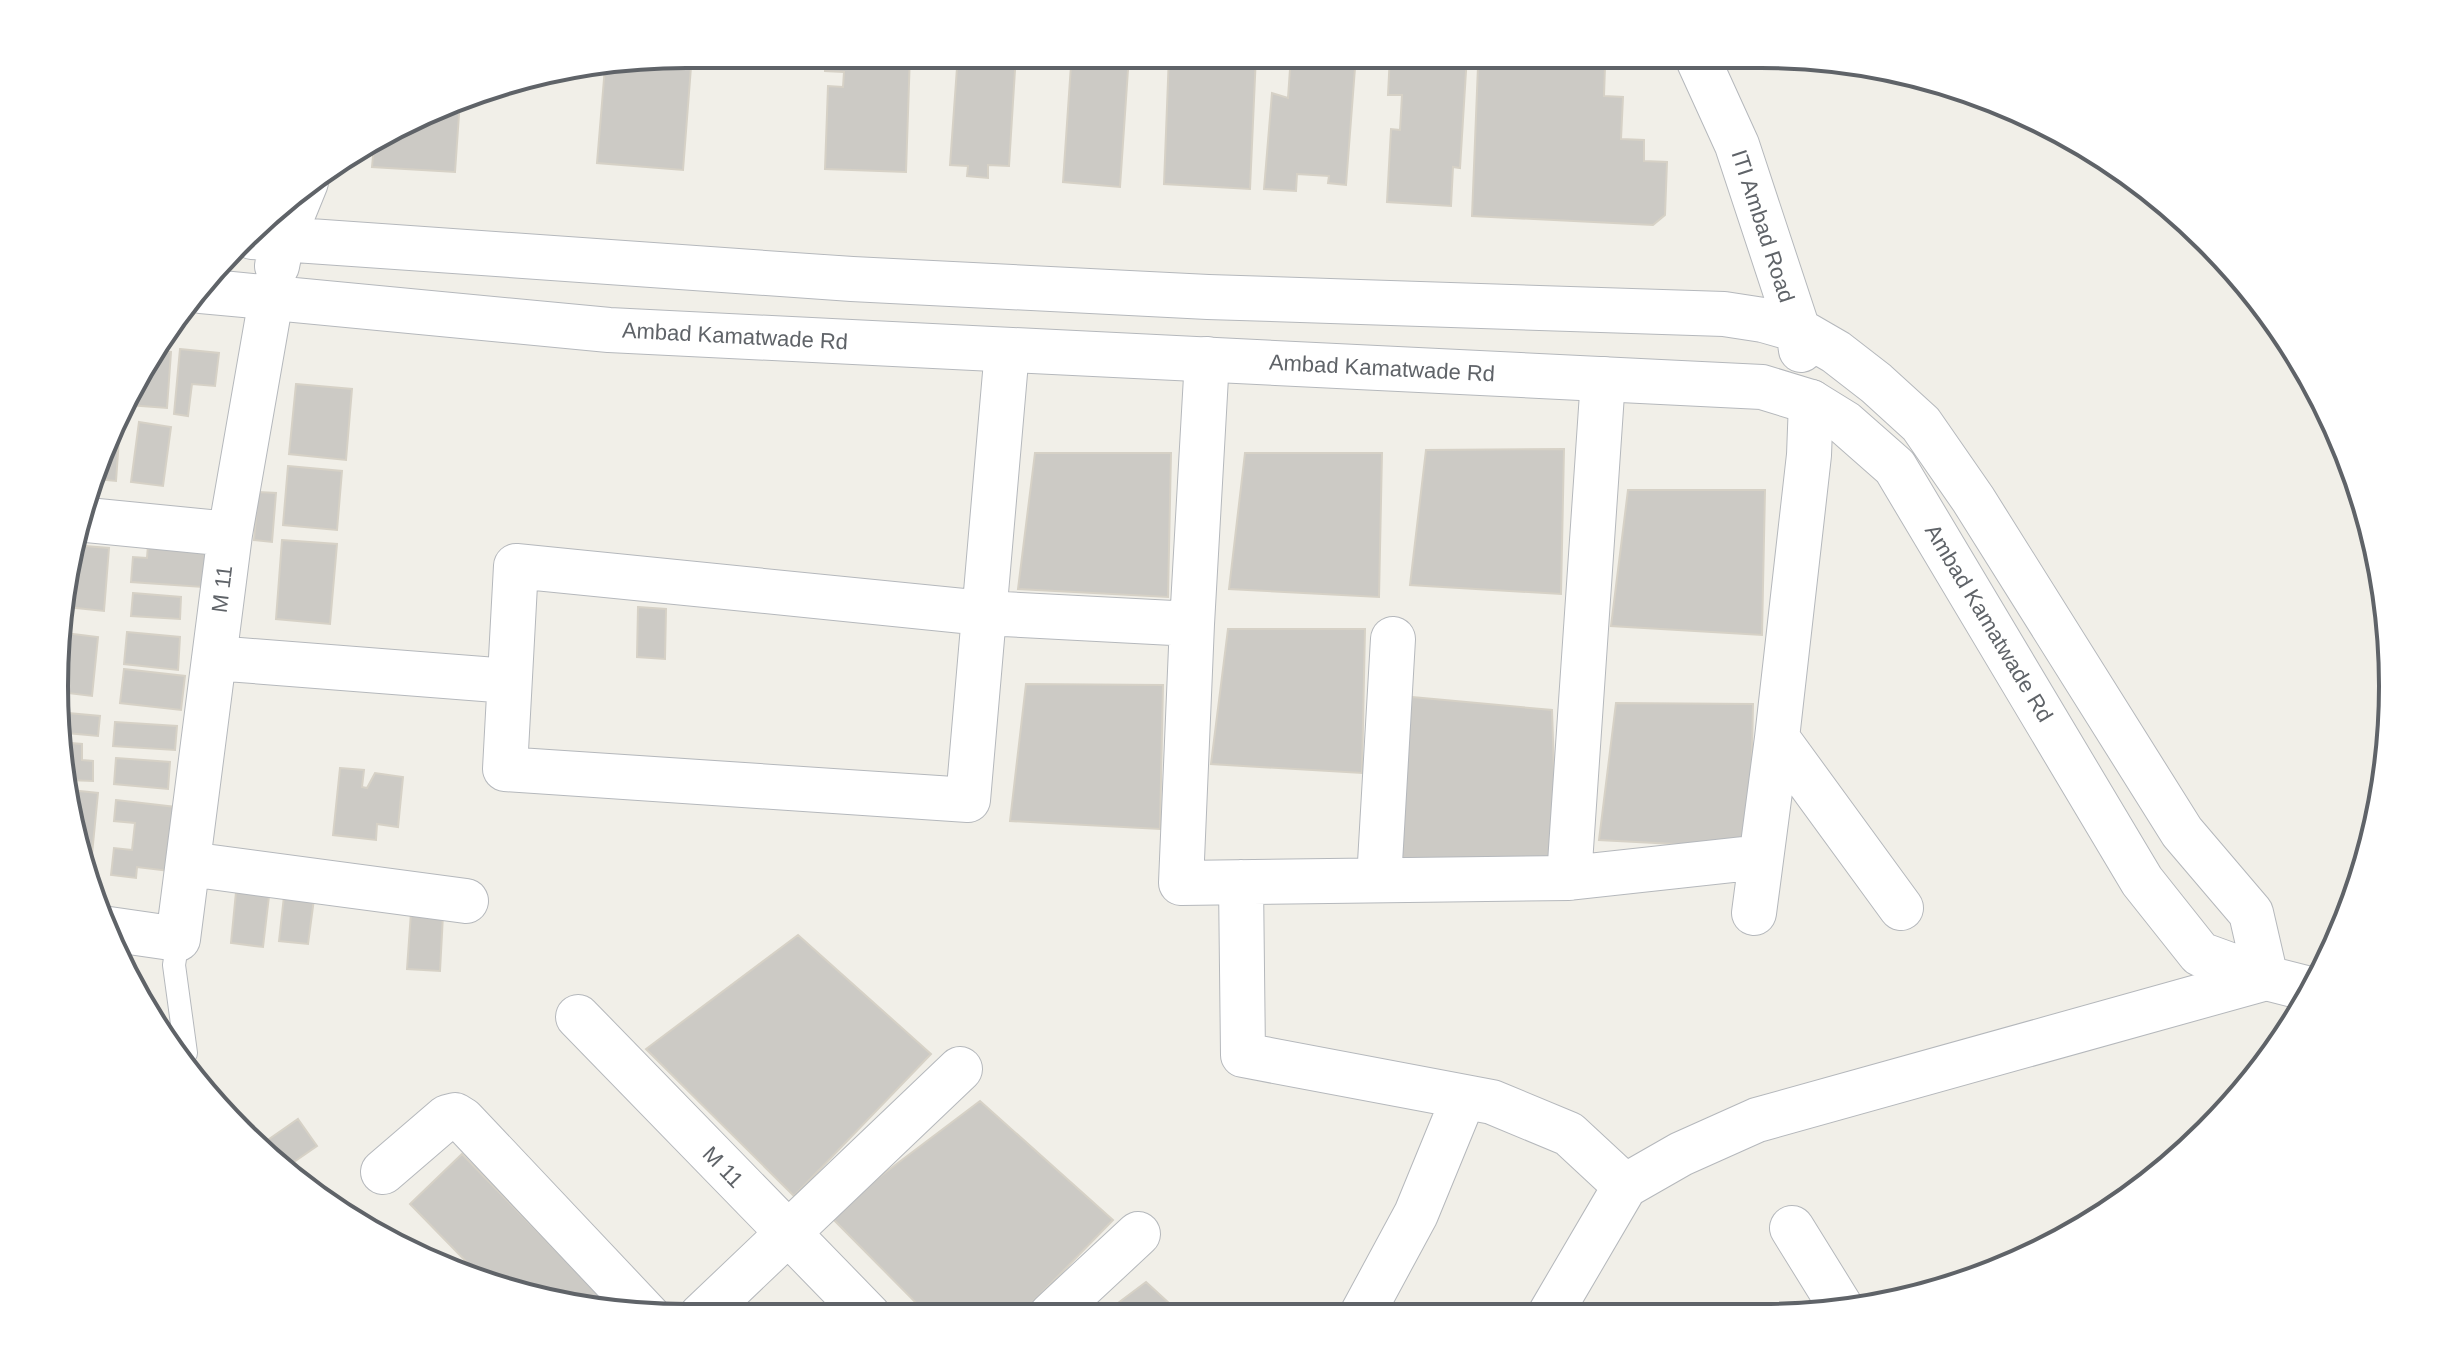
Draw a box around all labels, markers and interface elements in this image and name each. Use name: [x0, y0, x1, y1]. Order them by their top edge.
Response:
street label: ITI Ambad Road: [1727, 147, 1799, 305]
street label: Ambad Kamatwade Rd: [621, 318, 849, 354]
street label: Ambad Kamatwade Rd: [1268, 350, 1496, 386]
street label: Ambad Kamatwade Rd: [1920, 520, 2058, 726]
street label: M 11: [207, 564, 237, 614]
street label: M 11: [698, 1141, 748, 1193]

